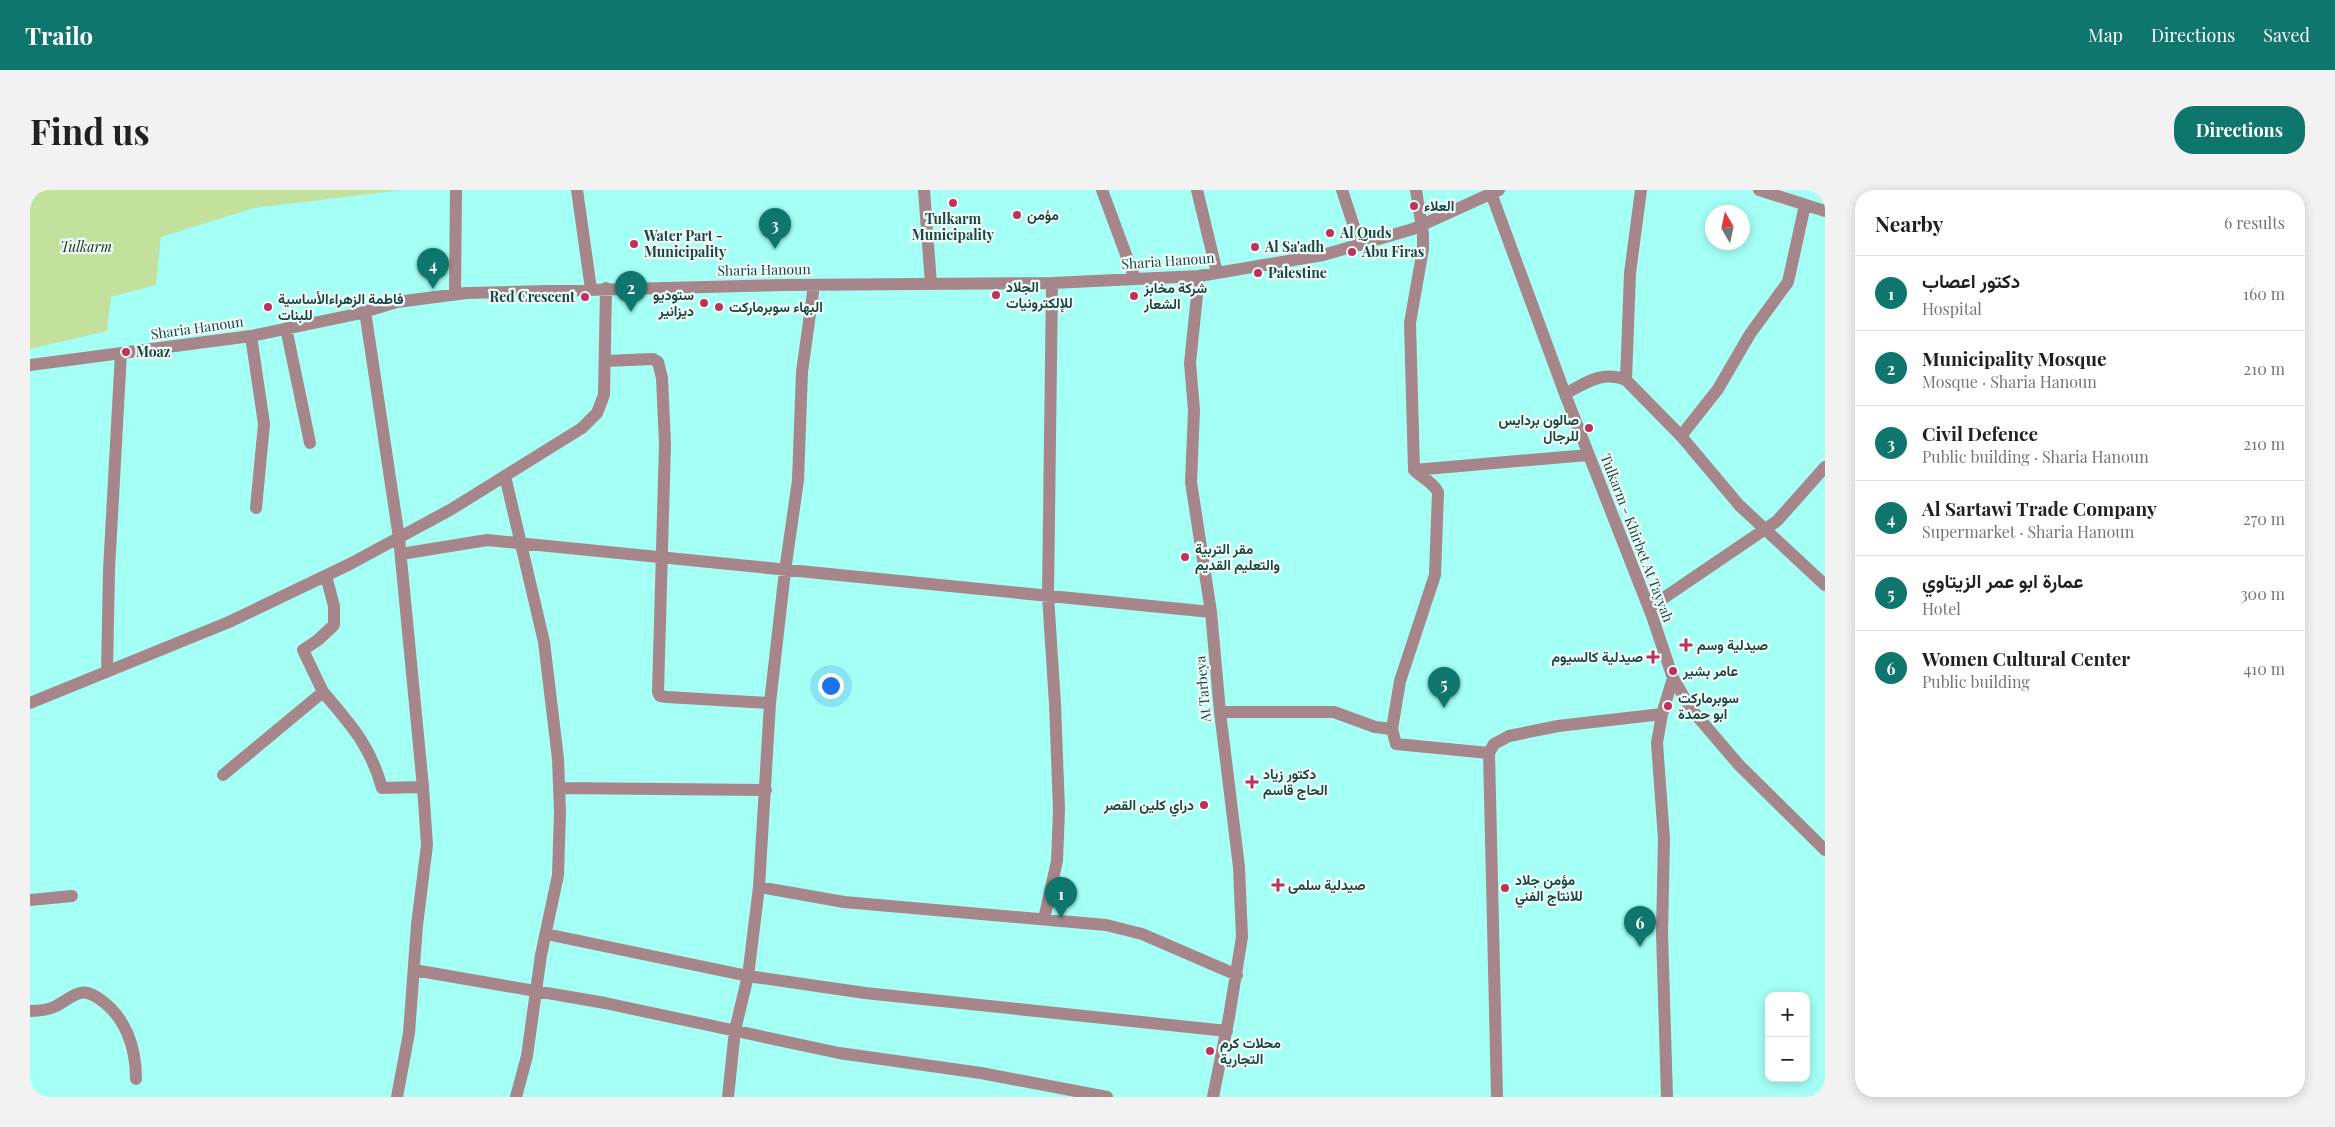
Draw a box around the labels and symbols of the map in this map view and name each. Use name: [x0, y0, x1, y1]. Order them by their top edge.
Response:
place label: العلاء: [1424, 196, 1454, 215]
marker: Tulkarm Municipality: [947, 197, 959, 209]
marker: العلاء: [1408, 200, 1420, 212]
place label: مؤمن: [1027, 205, 1059, 224]
north arrow: [1705, 205, 1750, 250]
pin: 3: [759, 208, 791, 249]
place label: Tulkarm Municipality: [912, 209, 995, 244]
marker: مؤمن: [1011, 209, 1023, 221]
place label: Al Quds: [1339, 223, 1391, 242]
place label: Water Part - Municipality: [643, 226, 727, 261]
marker: Al Quds: [1324, 227, 1336, 239]
park label: Tulkarm: [60, 237, 112, 256]
place label: Al Sa'adh: [1264, 237, 1324, 256]
marker: Water Part - Municipality: [628, 238, 640, 250]
marker: Al Sa'adh: [1249, 241, 1261, 253]
place label: Abu Firas: [1361, 242, 1424, 261]
marker: Abu Firas: [1346, 246, 1358, 258]
pin: 4: [417, 248, 449, 289]
street label: Sharia Hanoun: [1121, 248, 1216, 273]
street label: Sharia Hanoun: [717, 259, 811, 280]
place label: Palestine: [1268, 263, 1327, 282]
marker: Palestine: [1252, 267, 1264, 279]
pin: 2: [615, 271, 647, 312]
place label: الجلاد للإلكترونيات: [1006, 277, 1073, 313]
place label: شركة مخابز الشعار: [1143, 278, 1207, 313]
place label: ستوديو ديزانير: [653, 285, 694, 320]
place label: Red Crescent: [489, 287, 575, 306]
place label: فاطمة الزهراءالأساسية للبنات: [278, 289, 403, 324]
marker: الجلاد للإلكترونيات: [990, 289, 1002, 301]
marker: شركة مخابز الشعار: [1128, 290, 1140, 302]
marker: Red Crescent: [579, 291, 591, 303]
marker: ستوديو ديزانير: [698, 297, 710, 309]
place label: البهاء سوبرماركت: [729, 297, 823, 316]
marker: فاطمة الزهراءالأساسية للبنات: [262, 301, 274, 313]
marker: البهاء سوبرماركت: [713, 301, 725, 313]
street label: Sharia Hanoun: [149, 312, 245, 343]
place label: Moaz: [136, 342, 171, 361]
marker: Moaz: [120, 346, 132, 358]
place label: صالون بردايس للرجال: [1498, 410, 1579, 445]
marker: صالون بردايس للرجال: [1583, 422, 1595, 434]
street label: Tulkarm - Khirbet At Tayyah: [1597, 451, 1679, 625]
place label: مقر التربية والتعليم القديم: [1195, 539, 1280, 574]
marker: مقر التربية والتعليم القديم: [1179, 551, 1191, 563]
place label: صيدلية وسم: [1697, 635, 1768, 654]
marker: صيدلية وسم: [1679, 638, 1693, 652]
place label: صيدلية كالسيوم: [1551, 647, 1643, 666]
marker: صيدلية كالسيوم: [1647, 651, 1659, 663]
street label: At Tarbeya: [1190, 655, 1215, 724]
place label: عامر بشير: [1682, 661, 1738, 680]
marker: عامر بشير: [1667, 665, 1679, 677]
pin: 5: [1428, 667, 1460, 708]
your location: [818, 673, 844, 699]
place label: سوبرماركت ابو حمدة: [1678, 688, 1739, 723]
marker: سوبرماركت ابو حمدة: [1662, 700, 1674, 712]
place label: دكتور زياد الحاج قاسم: [1263, 764, 1328, 800]
marker: دكتور زياد الحاج قاسم: [1245, 775, 1259, 789]
place label: دراي كلين القصر: [1103, 795, 1194, 817]
marker: دراي كلين القصر: [1198, 799, 1210, 811]
place label: مؤمن جلاد للانتاج الفني: [1515, 870, 1583, 908]
place label: صيدلية سلمى: [1288, 875, 1366, 894]
pin: 1: [1045, 877, 1077, 918]
marker: صيدلية سلمى: [1272, 879, 1284, 891]
marker: مؤمن جلاد للانتاج الفني: [1499, 882, 1511, 894]
pin: 6: [1624, 906, 1656, 947]
place label: محلات كرم التجارية: [1220, 1033, 1281, 1068]
marker: محلات كرم التجارية: [1204, 1045, 1216, 1057]

